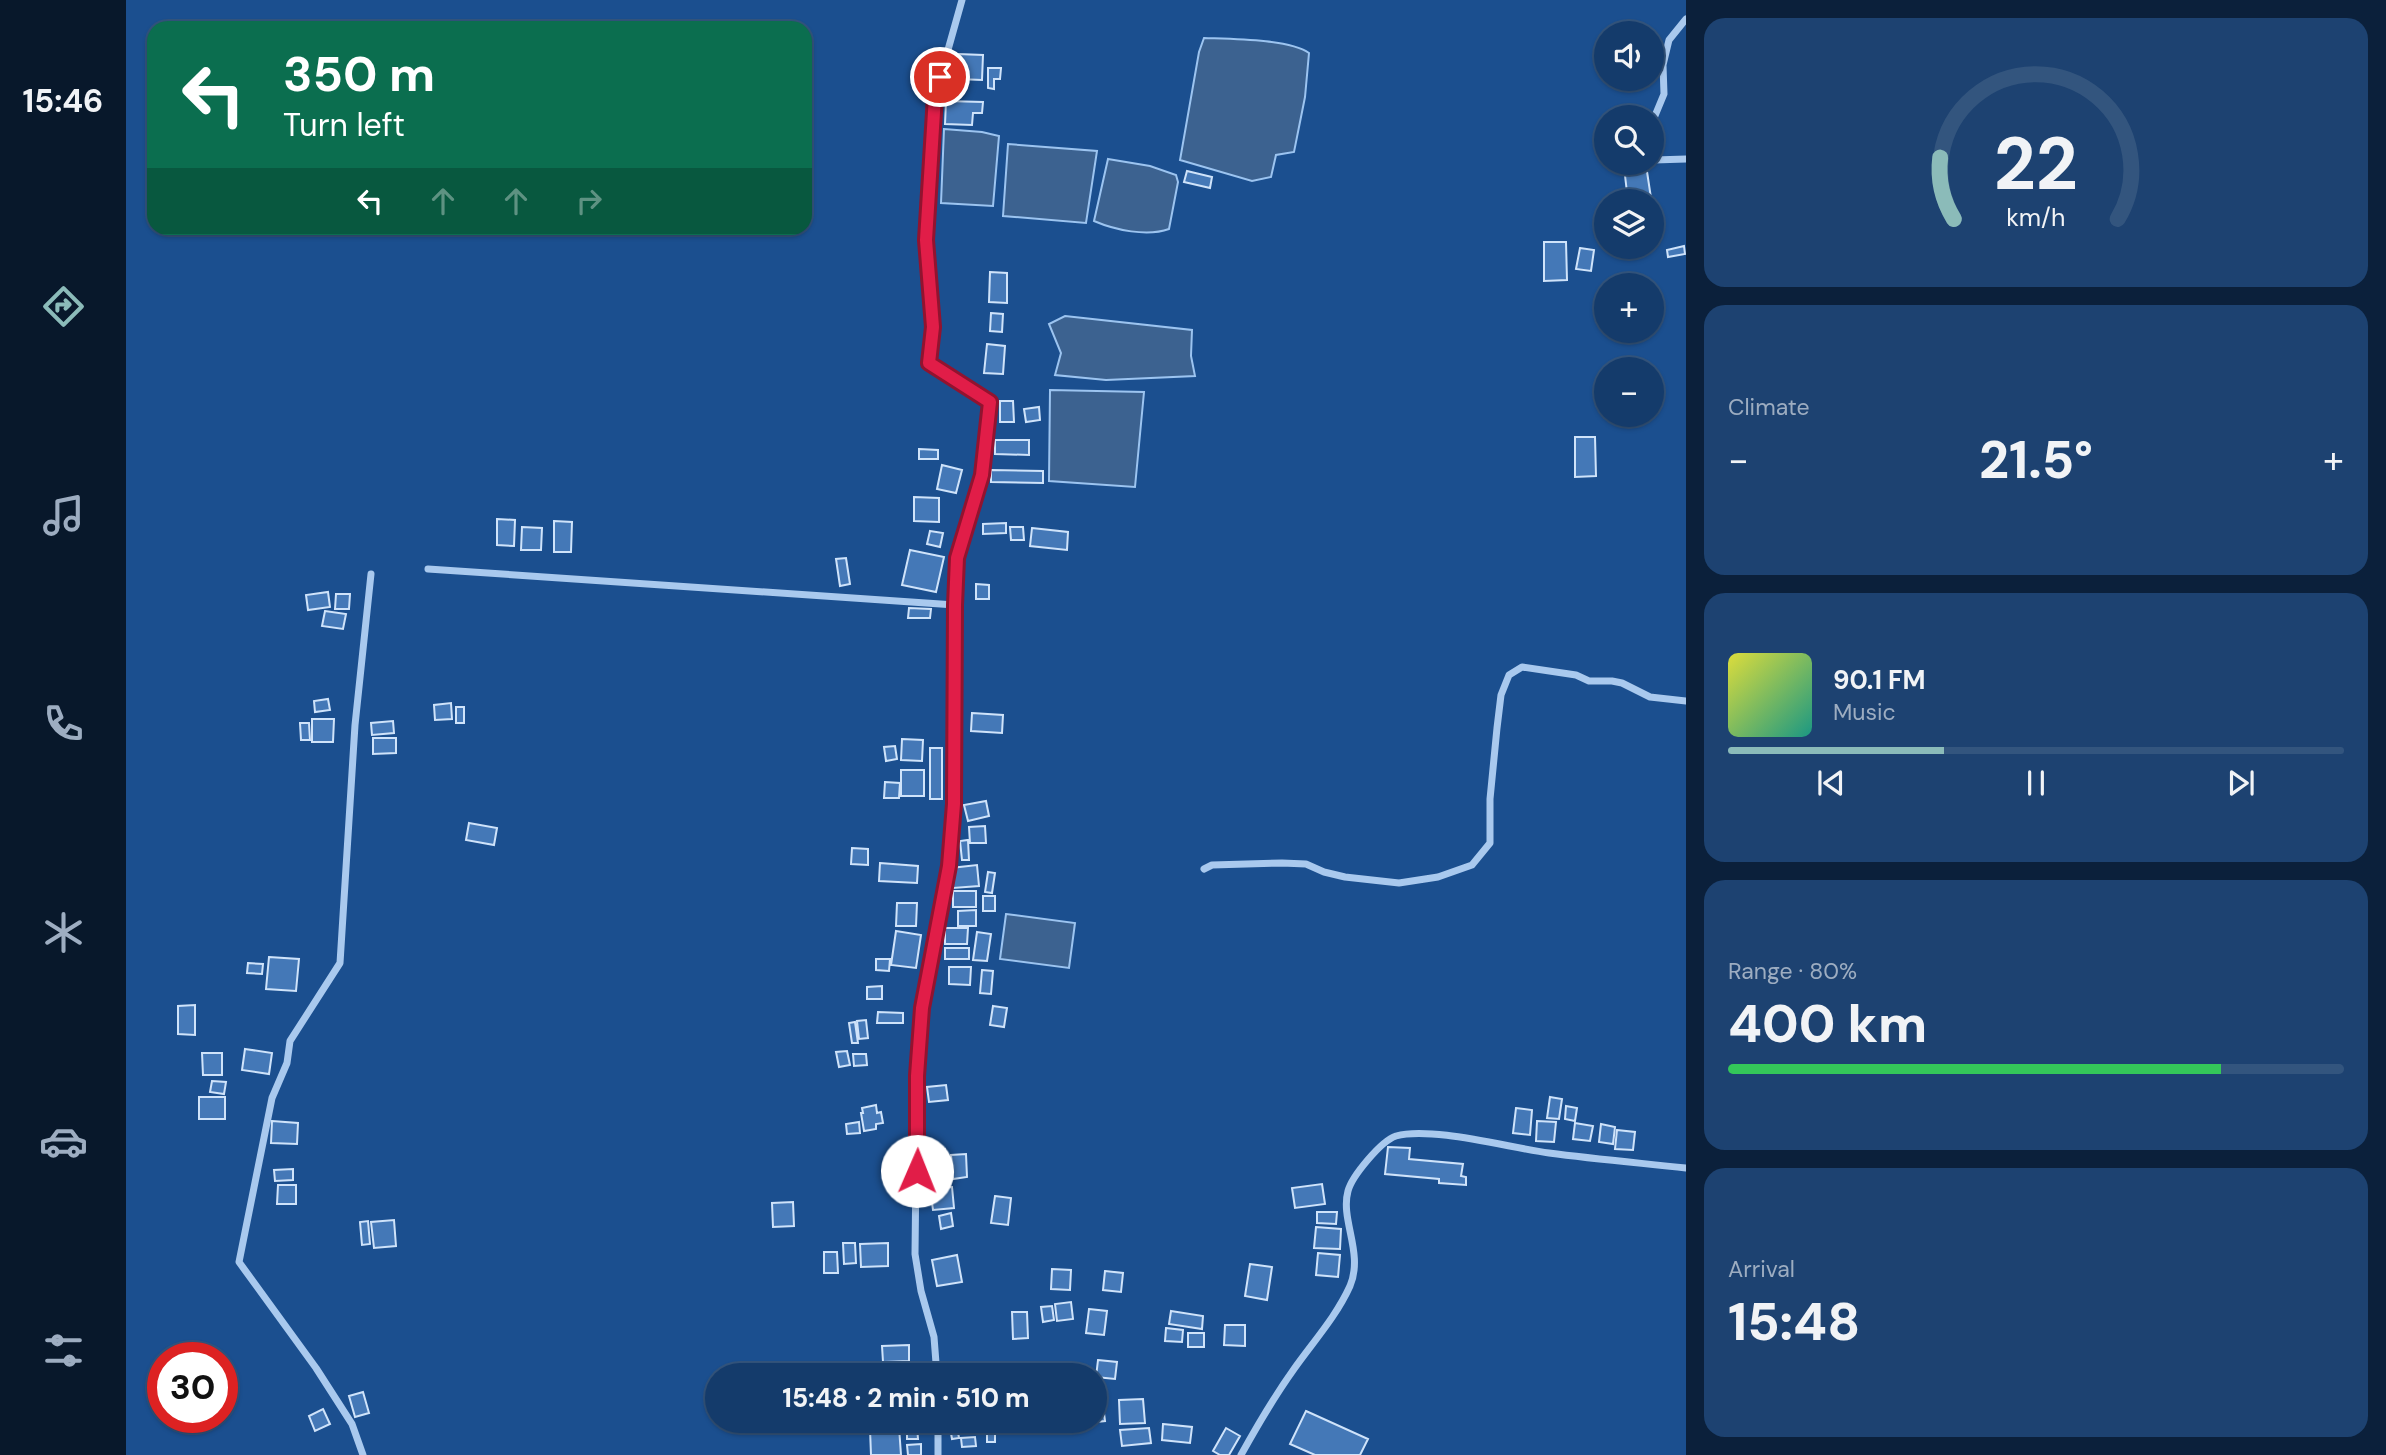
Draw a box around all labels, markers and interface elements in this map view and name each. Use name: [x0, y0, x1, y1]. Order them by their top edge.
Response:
map controls: [1594, 21, 1664, 427]
button: sound: [1594, 21, 1664, 91]
text: 350 m: [283, 42, 435, 106]
pin: [910, 47, 970, 107]
icon: left: [168, 49, 259, 140]
icon: arrive: [921, 58, 959, 96]
text: 15:46: [23, 80, 103, 122]
text: Turn left: [283, 104, 405, 146]
button: search: [1594, 105, 1664, 175]
text: 22: [1994, 117, 2078, 212]
icon: left: [351, 182, 389, 220]
icon: ahead: [424, 182, 462, 220]
icon: ahead: [497, 182, 535, 220]
icon: right: [570, 182, 608, 220]
button: layers: [1594, 189, 1664, 259]
text: km/h: [2006, 201, 2066, 234]
button: +: [1594, 273, 1664, 343]
icon: directions: [39, 282, 88, 331]
button: −: [1594, 357, 1664, 427]
text: Climate: [1728, 392, 1810, 422]
text: 21.5°: [1979, 426, 2093, 494]
text: −: [1728, 435, 1749, 485]
text: +: [2323, 435, 2344, 485]
icon: music: [39, 491, 88, 540]
text: 90.1 FM: [1833, 663, 1926, 697]
text: Music: [1833, 697, 1896, 727]
icon: phone: [39, 699, 88, 748]
icon: previous: [1812, 764, 1850, 802]
icon: pause: [2017, 764, 2055, 802]
icon: next: [2222, 764, 2260, 802]
icon: climate: [39, 908, 88, 957]
text: Range · 80%: [1728, 956, 1857, 986]
text: 400 km: [1728, 990, 1927, 1058]
icon: car: [39, 1117, 88, 1166]
position arrow: [880, 1134, 954, 1208]
text: Arrival: [1728, 1254, 1795, 1284]
text: 15:48: [1728, 1288, 1860, 1356]
icon: filters: [39, 1326, 88, 1375]
speed limit sign: 30: [147, 1342, 238, 1433]
text: 15:48 · 2 min · 510 m: [782, 1381, 1030, 1415]

